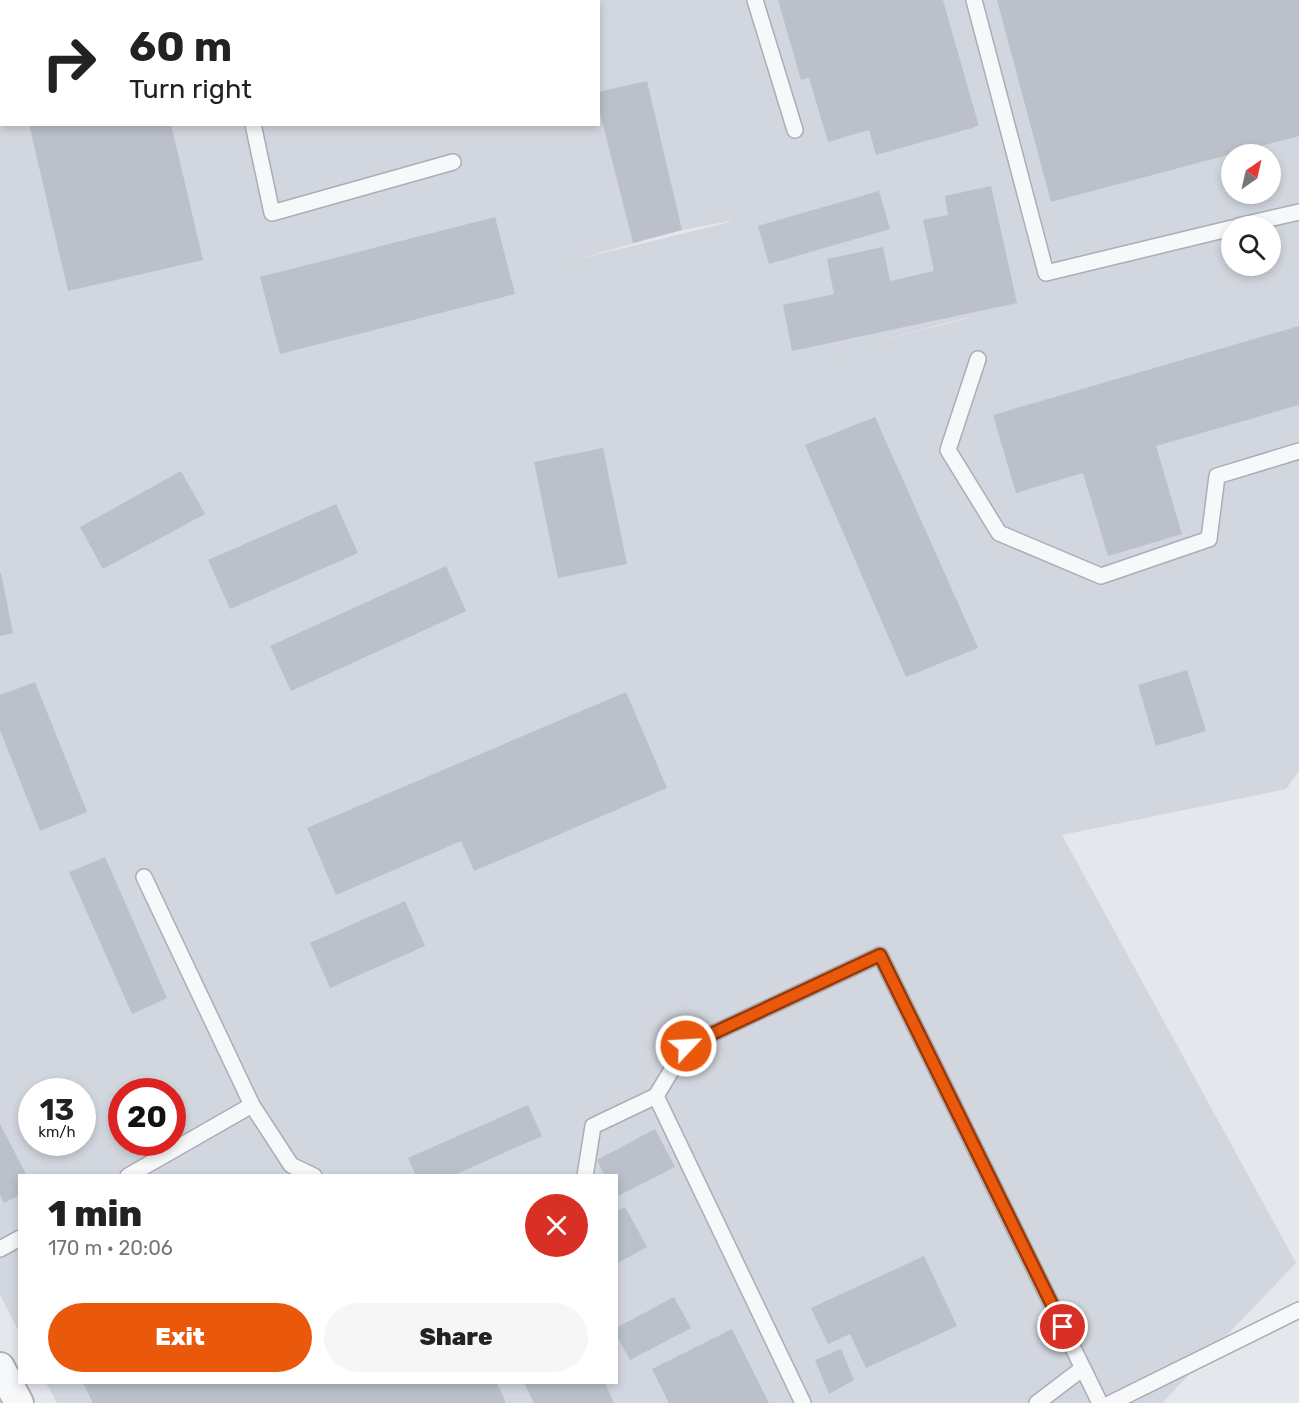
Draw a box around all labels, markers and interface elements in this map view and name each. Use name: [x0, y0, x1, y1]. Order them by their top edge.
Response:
text: 60 m: [129, 22, 232, 72]
icon: right: [30, 24, 108, 102]
text: Turn right: [129, 73, 252, 105]
north arrow: [1221, 144, 1281, 204]
map controls: [1221, 144, 1281, 276]
button: search: [1221, 216, 1281, 276]
position arrow: [654, 1014, 718, 1078]
speed limit sign: 20: [108, 1078, 186, 1156]
text: 13: [40, 1092, 74, 1128]
text: km/h: [38, 1123, 76, 1141]
text: 1 min: [48, 1192, 142, 1235]
button: close: [525, 1194, 588, 1257]
text: 170 m · 20:06: [48, 1236, 173, 1260]
pin: [1037, 1301, 1088, 1352]
button: Exit: [48, 1303, 312, 1372]
button: Share: [324, 1303, 588, 1372]
icon: arrive: [1046, 1310, 1079, 1343]

